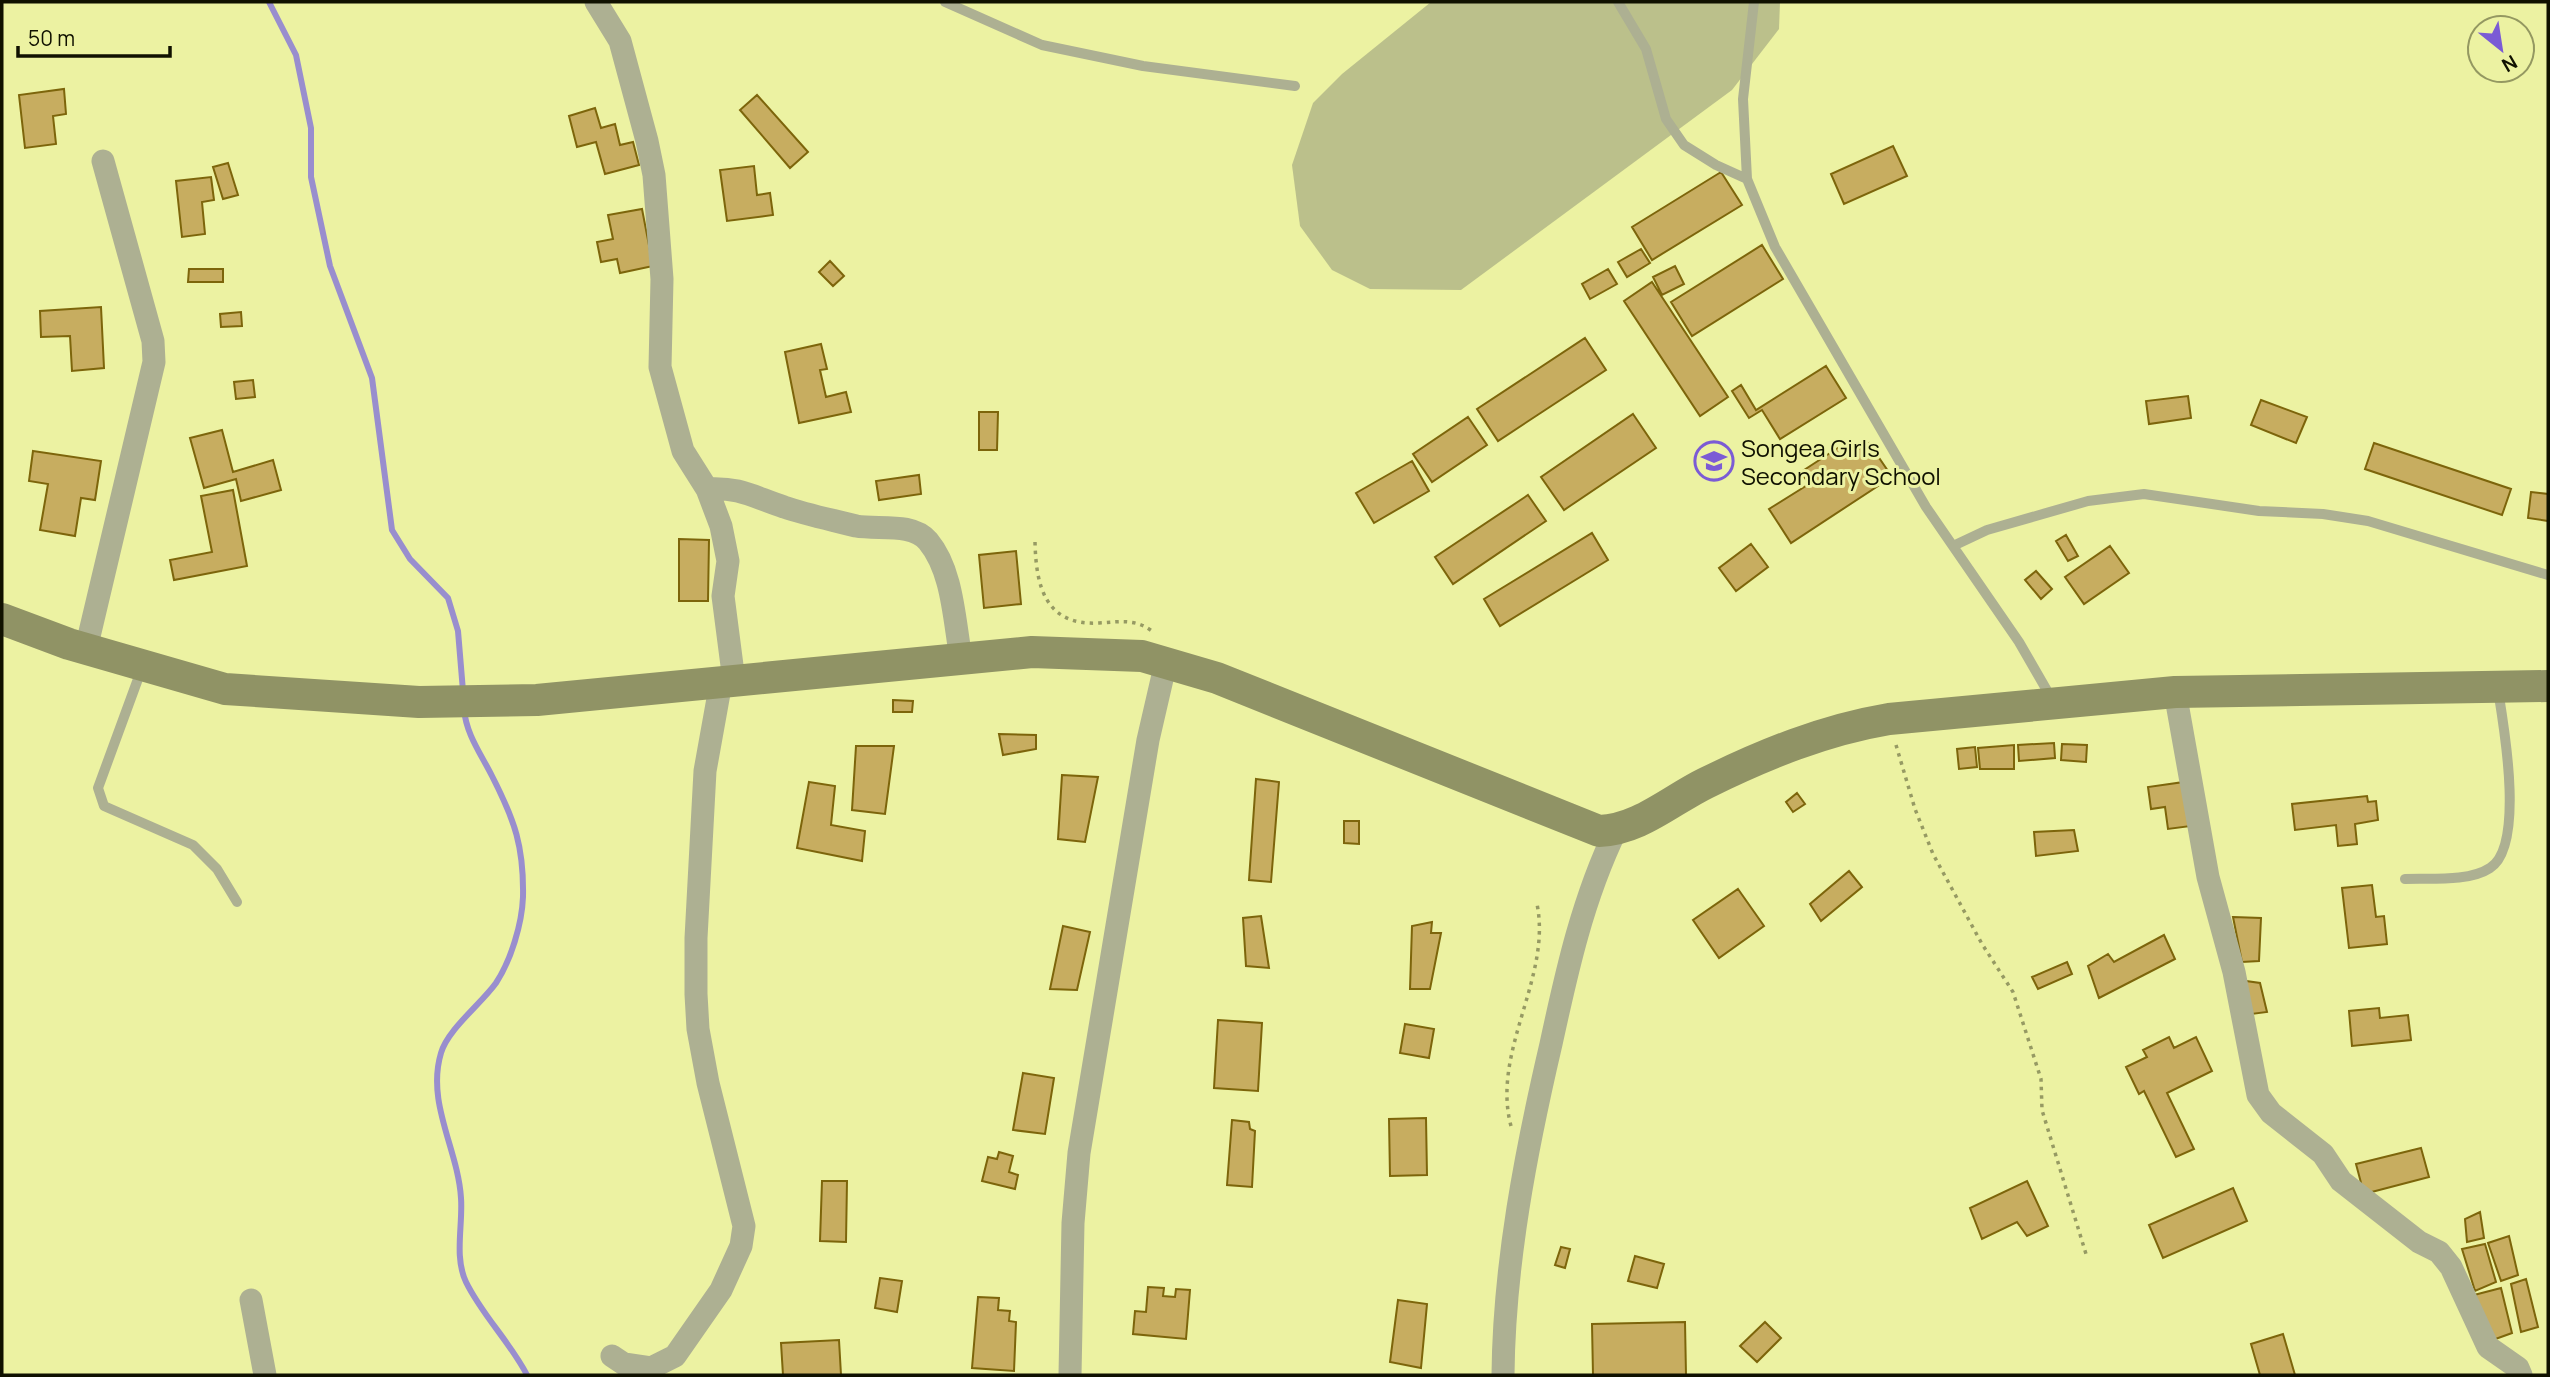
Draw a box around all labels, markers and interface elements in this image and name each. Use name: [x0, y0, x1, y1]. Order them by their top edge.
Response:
scale bar: [18, 14, 170, 58]
north arrow: [2466, 14, 2536, 84]
text: 50 m: [28, 24, 75, 52]
text: N: [2497, 49, 2522, 78]
place label: Songea Girls Secondary School: [1741, 431, 1941, 492]
school or university icon: Songea Girls Secondary School: [1693, 440, 1735, 482]

